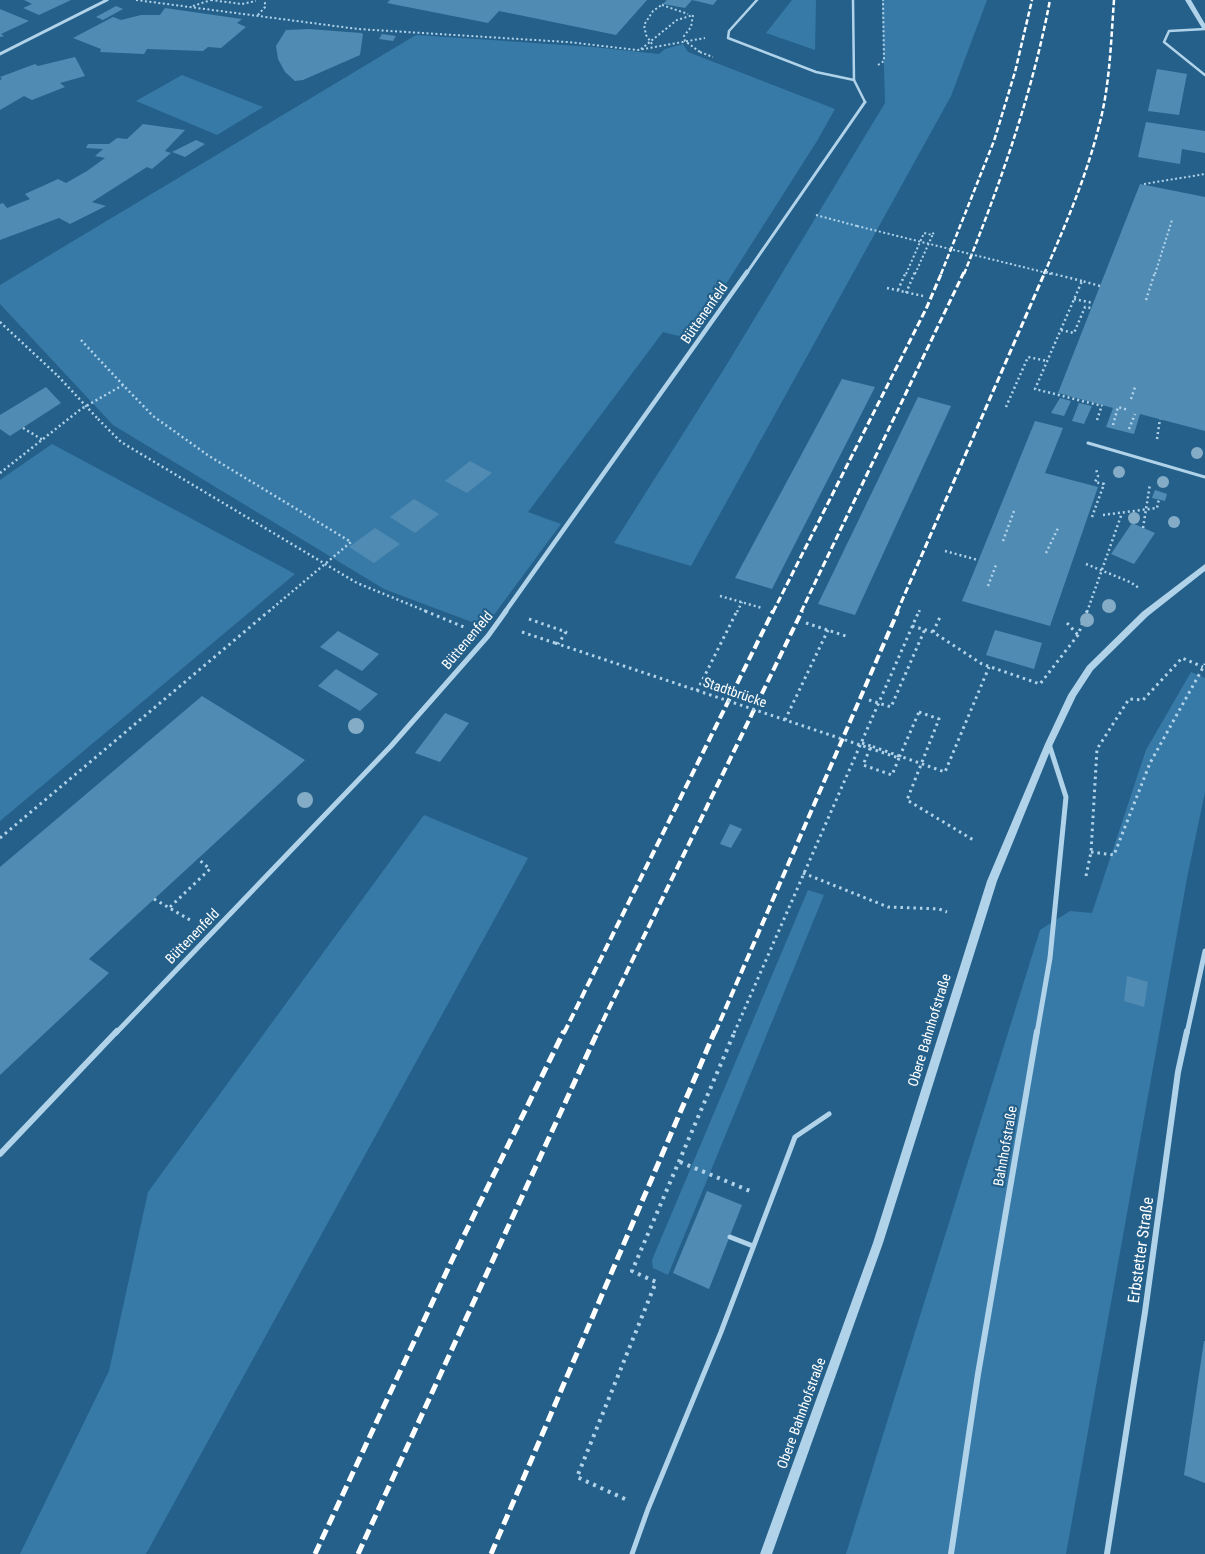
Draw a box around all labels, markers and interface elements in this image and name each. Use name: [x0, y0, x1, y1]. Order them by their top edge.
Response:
street label: Büttenenfeld: [677, 280, 731, 346]
street label: Büttenenfeld: [438, 608, 496, 672]
street label: Stadtbrücke: [701, 674, 769, 711]
street label: Büttenenfeld: [162, 905, 222, 967]
street label: Obere Bahnhofstraße: [904, 971, 954, 1088]
street label: Bahnhofstraße: [990, 1104, 1020, 1187]
street label: Erbstetter Straße: [1124, 1196, 1157, 1304]
street label: Obere Bahnhofstraße: [773, 1355, 829, 1471]

